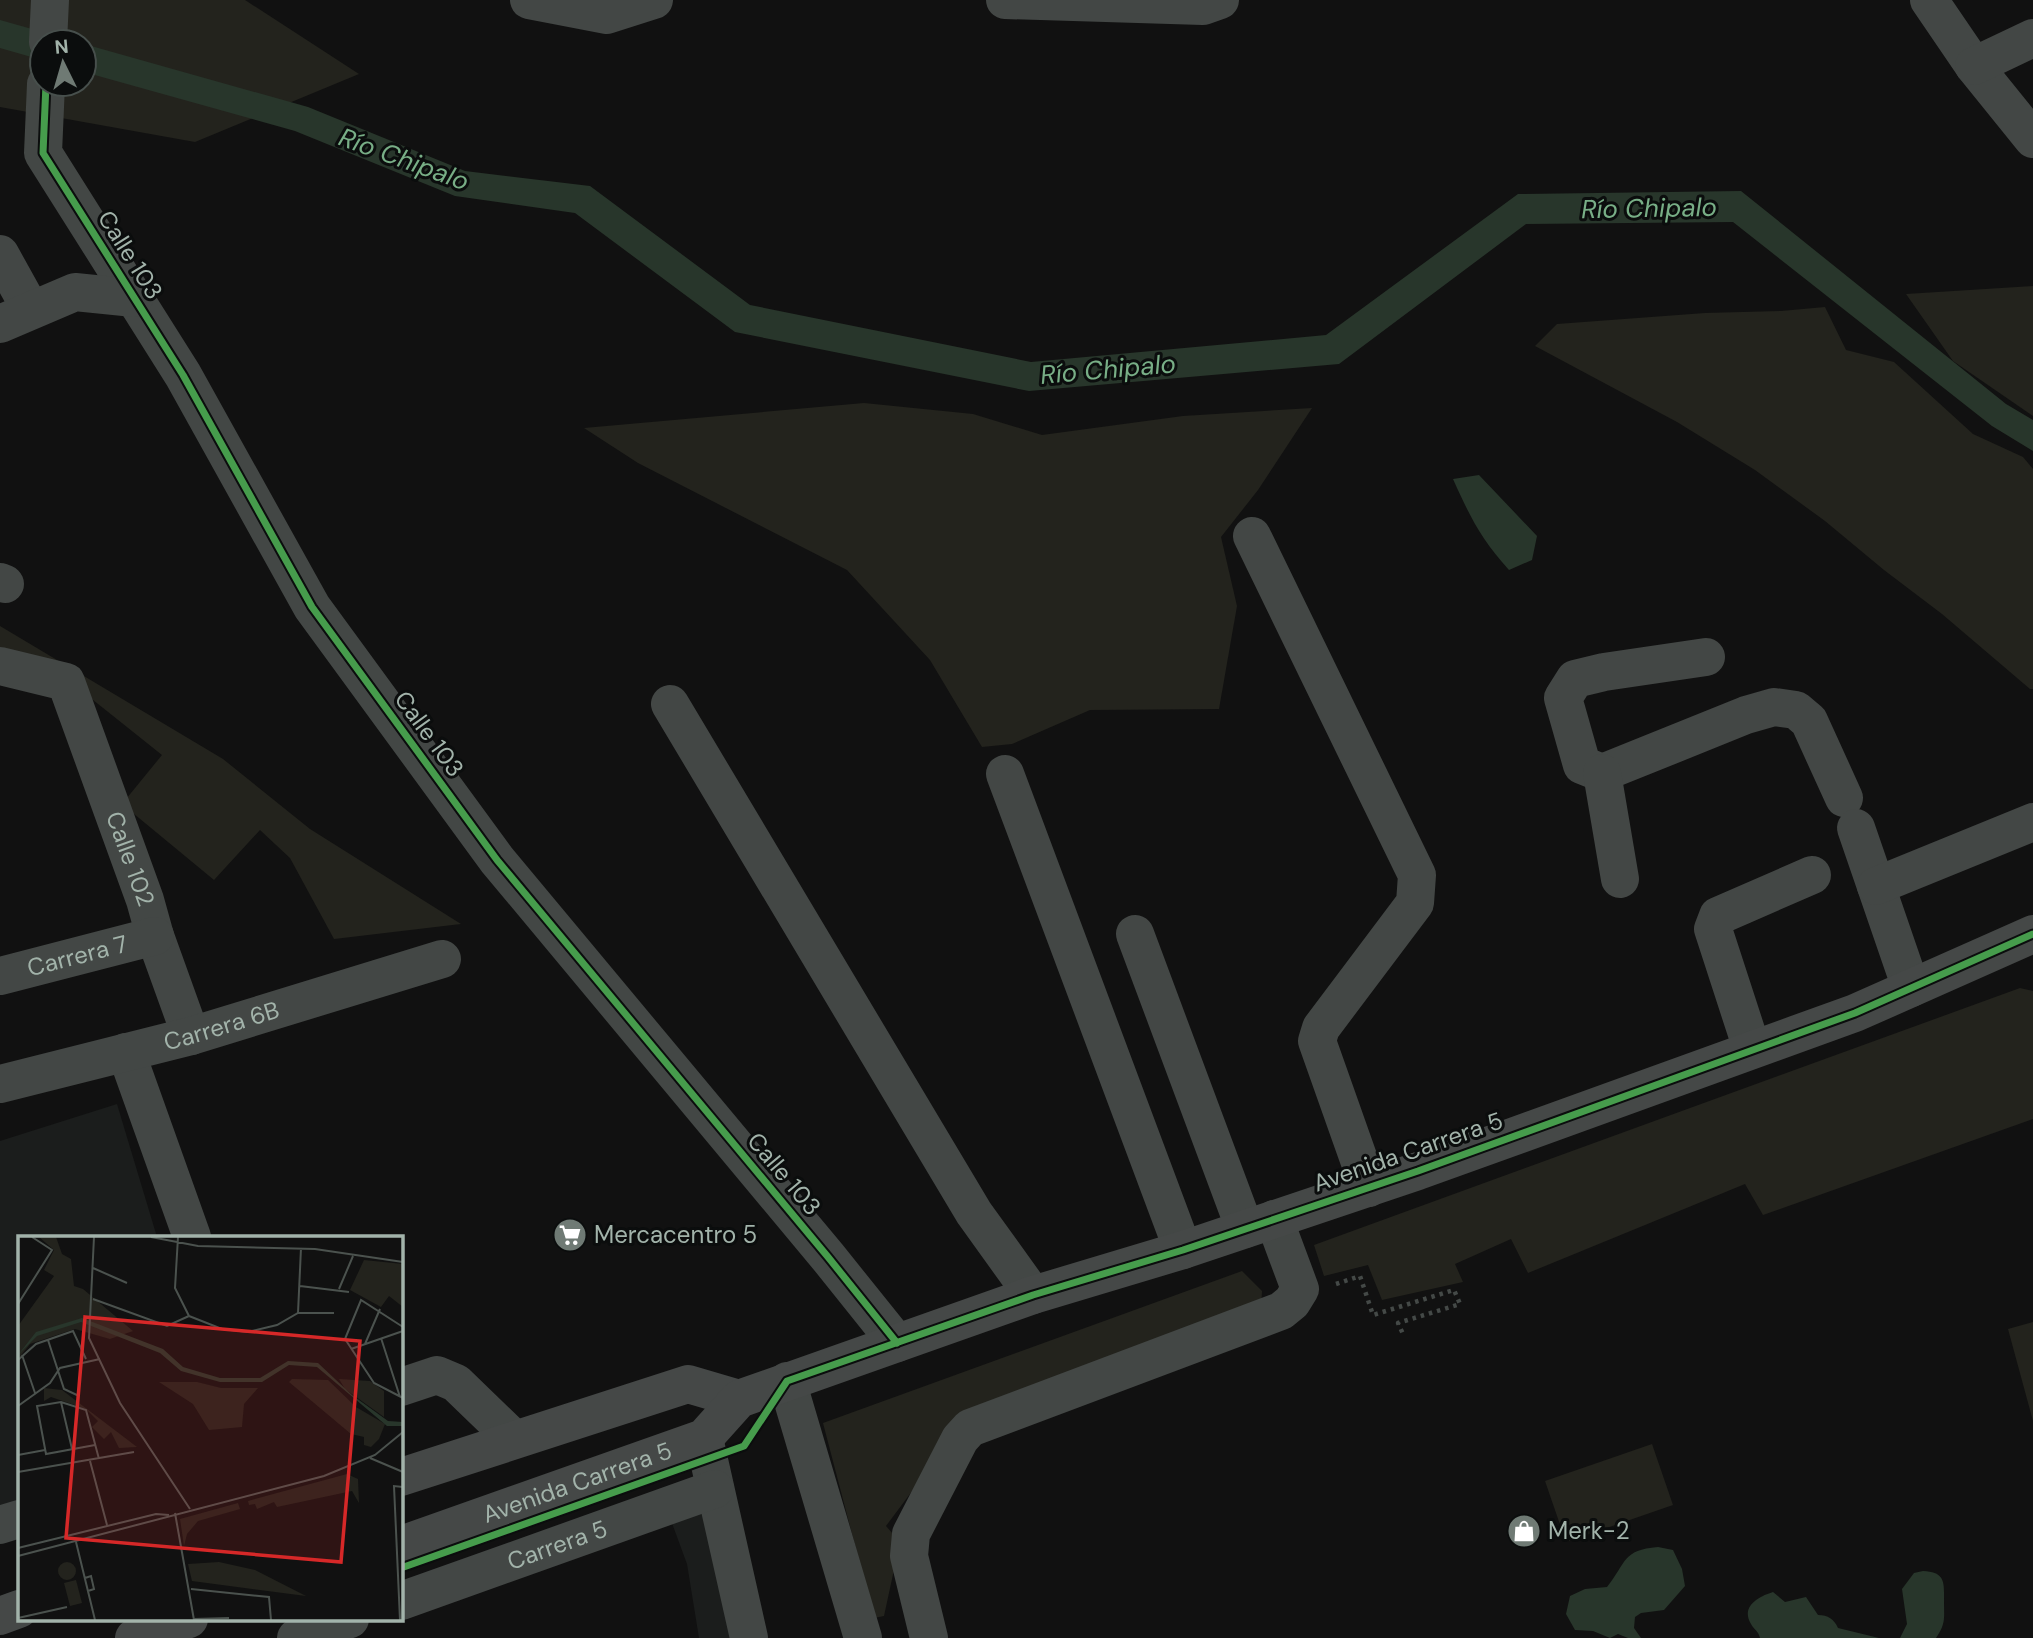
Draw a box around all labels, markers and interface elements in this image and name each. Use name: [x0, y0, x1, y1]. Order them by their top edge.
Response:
north arrow: [28, 28, 98, 98]
text: N: [54, 34, 70, 60]
water label: Río Chipalo: [334, 120, 474, 198]
water label: Río Chipalo: [1581, 190, 1717, 226]
street label: Calle 103: [91, 205, 170, 305]
water label: Río Chipalo: [1039, 346, 1177, 392]
street label: Calle 103: [388, 685, 471, 783]
street label: Calle 102: [99, 807, 162, 910]
street label: Carrera 7: [24, 928, 131, 983]
street label: Carrera 6B: [160, 994, 283, 1057]
street label: Avenida Carrera 5: [1309, 1105, 1507, 1199]
street label: Calle 103: [741, 1126, 828, 1222]
supermarket icon: Mercacentro 5: [551, 1216, 589, 1254]
place label: Mercacentro 5: [594, 1219, 757, 1250]
inset map: [18, 1236, 402, 1620]
street label: Avenida Carrera 5: [478, 1435, 676, 1530]
shop icon: Merk-2: [1505, 1512, 1543, 1550]
street label: Carrera 5: [503, 1513, 611, 1577]
place label: Merk-2: [1548, 1515, 1630, 1546]

